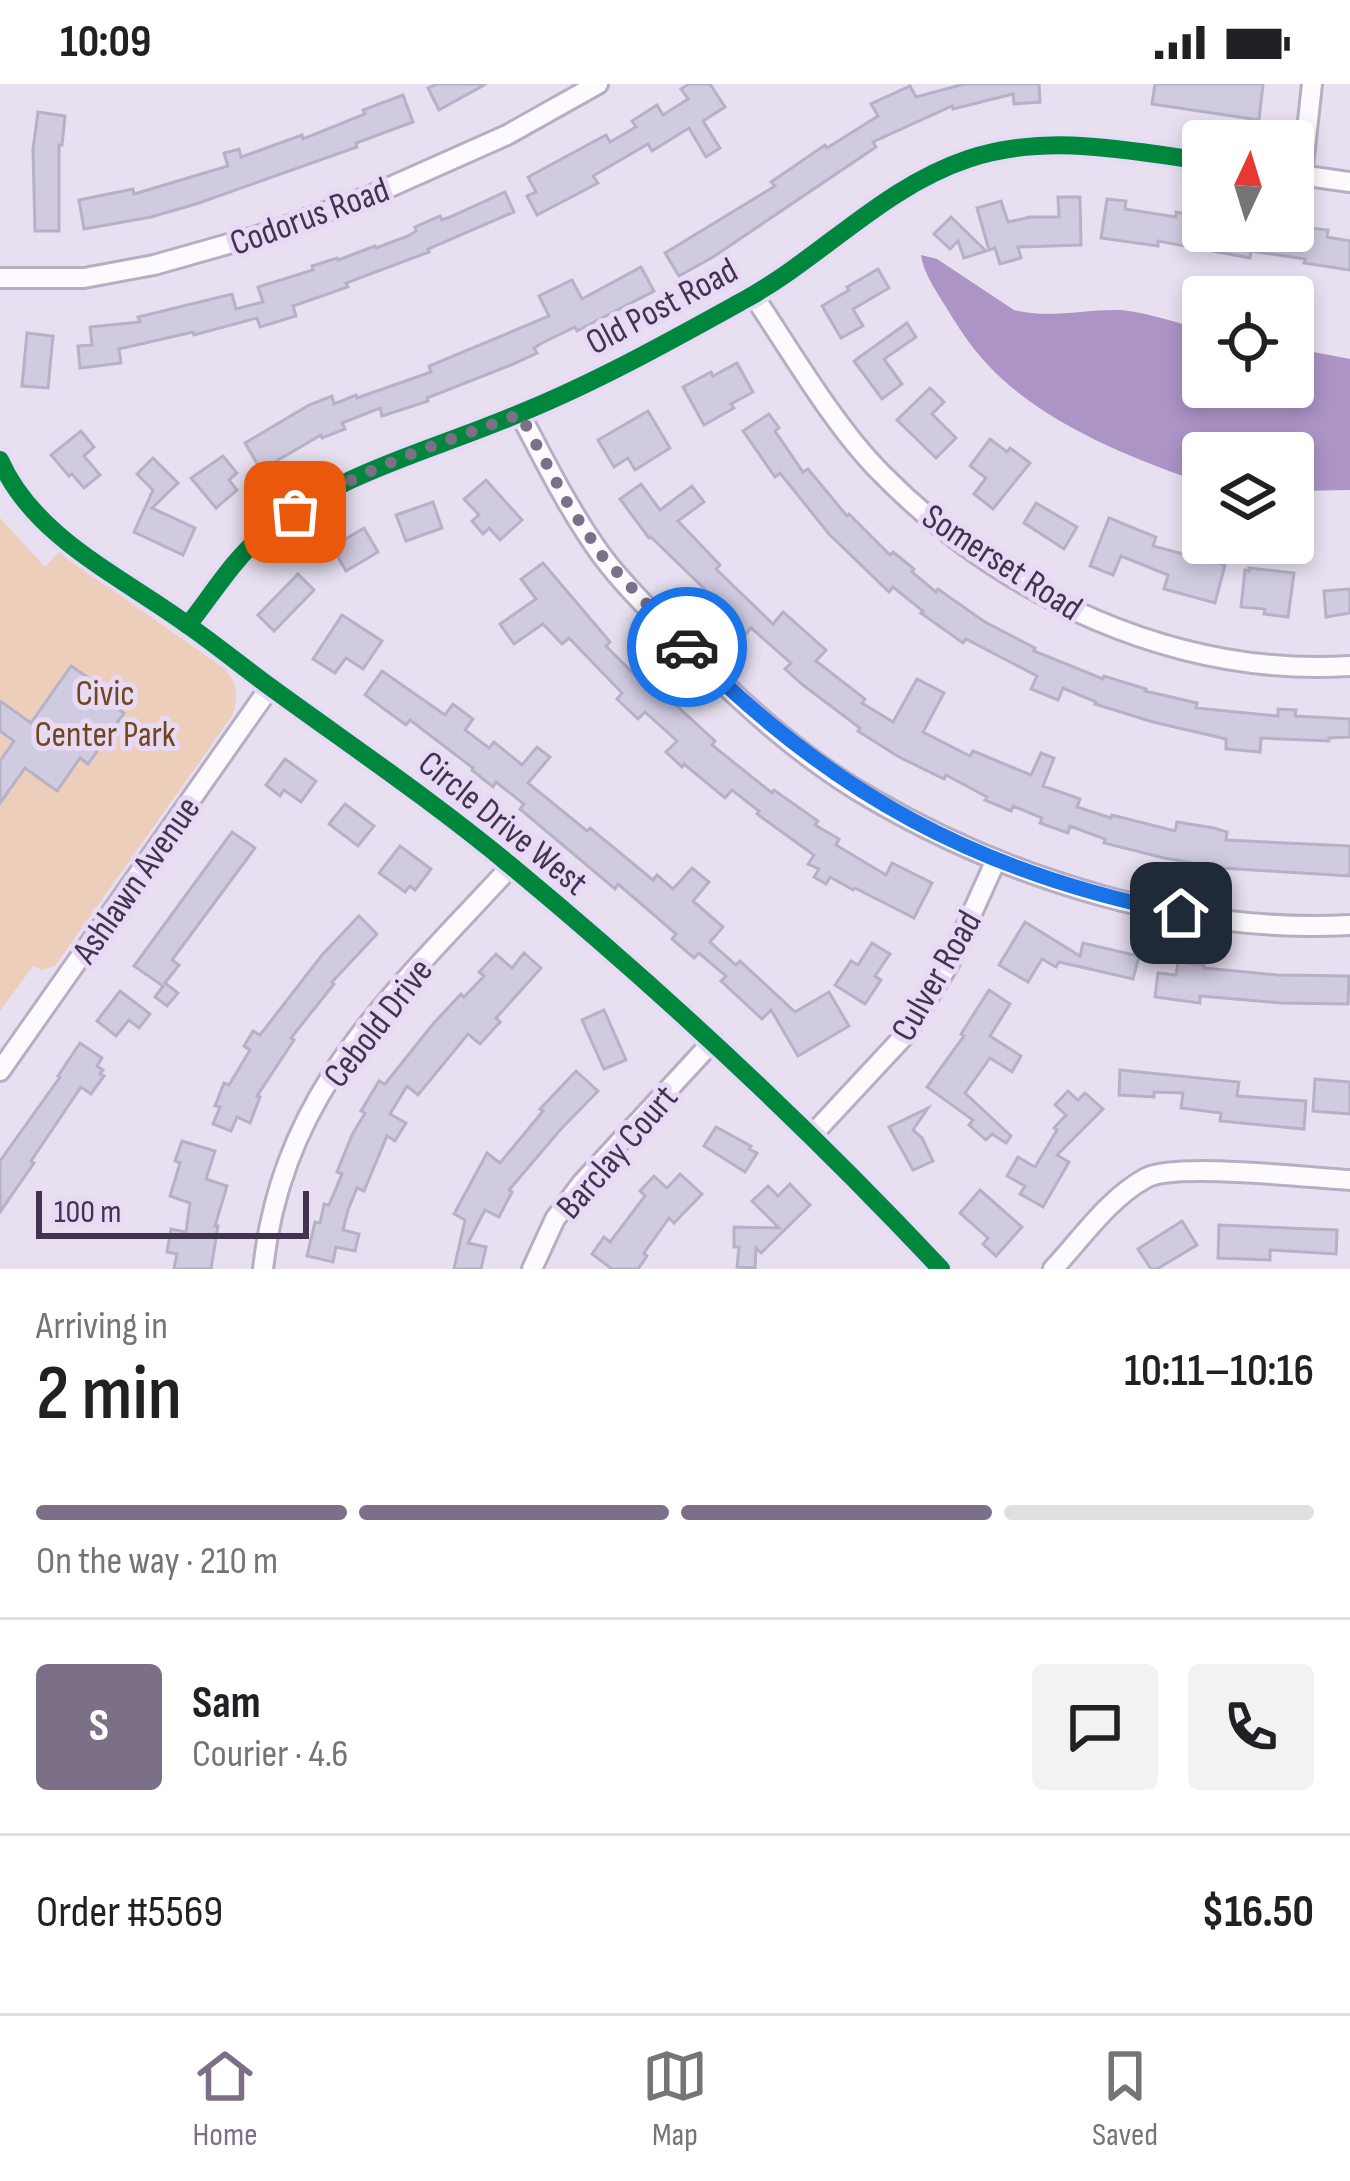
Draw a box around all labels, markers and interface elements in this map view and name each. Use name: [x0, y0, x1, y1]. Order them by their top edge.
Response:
text: 10:09: [60, 15, 151, 70]
north arrow: [1182, 120, 1314, 252]
map controls: [1182, 120, 1314, 564]
street label: Codorus Road: [224, 169, 395, 266]
street label: Old Post Road: [579, 250, 745, 365]
button: locate: [1182, 276, 1314, 408]
button: layers: [1182, 432, 1314, 564]
pin: [244, 461, 346, 563]
icon: bag: [262, 479, 328, 545]
street label: Somerset Road: [914, 496, 1090, 631]
courier: [627, 587, 747, 707]
icon: car: [654, 614, 720, 680]
park label: Civic Center Park: [34, 673, 176, 757]
street label: Circle Drive West: [409, 743, 596, 905]
street label: Ashlawn Avenue: [63, 789, 210, 973]
pin: [1130, 862, 1232, 964]
icon: home: [1148, 880, 1214, 946]
street label: Culver Road: [883, 903, 992, 1049]
street label: Cebold Drive: [315, 950, 443, 1097]
street label: Barclay Court: [548, 1077, 688, 1228]
scale bar: [36, 1185, 309, 1238]
text: 100 m: [54, 1192, 121, 1232]
text: Arriving in: [36, 1303, 168, 1350]
text: 10:11–10:16: [1124, 1344, 1314, 1399]
text: 2 min: [36, 1348, 182, 1441]
text: On the way · 210 m: [36, 1538, 278, 1585]
button: chat: [1032, 1664, 1158, 1790]
button: phone: [1188, 1664, 1314, 1790]
text: Sam: [192, 1676, 261, 1731]
text: S: [89, 1699, 109, 1754]
text: Courier · 4.6: [192, 1731, 348, 1778]
text: Order #5569: [36, 1885, 223, 1940]
text: $16.50: [1201, 1885, 1314, 1940]
tab: Home: [192, 2043, 258, 2155]
tab: Map: [642, 2043, 708, 2155]
tab: Saved: [1092, 2043, 1158, 2155]

